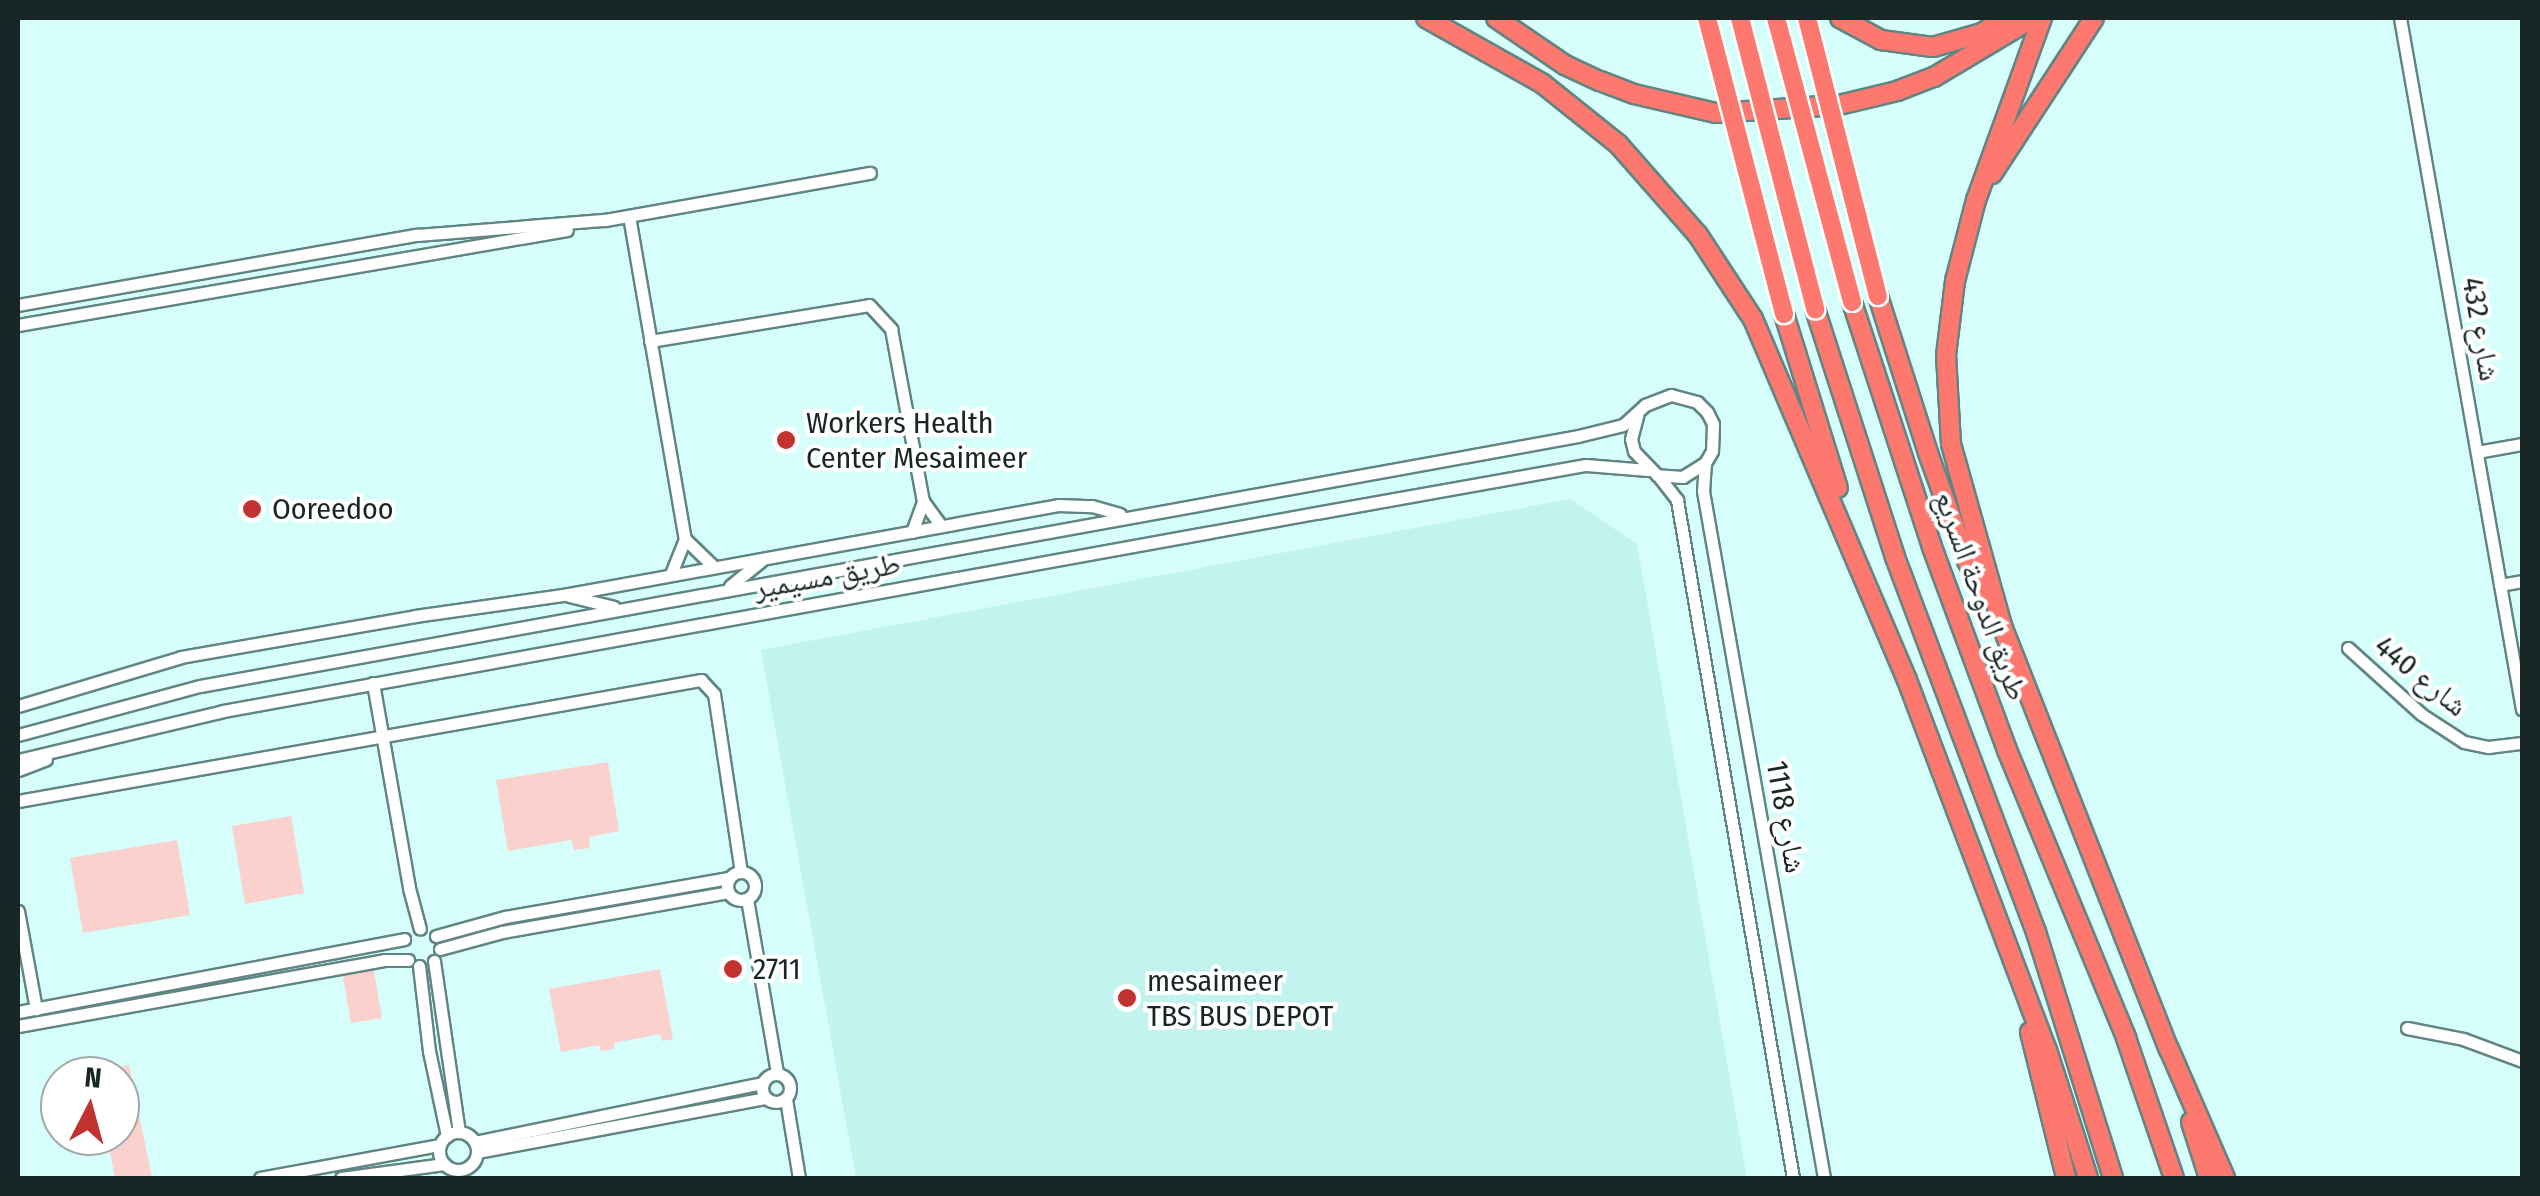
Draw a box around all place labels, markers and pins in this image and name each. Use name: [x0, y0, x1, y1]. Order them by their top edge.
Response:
place label: Workers Health Center Mesaimeer: [806, 405, 1027, 476]
marker: Workers Health Center Mesaimeer: [775, 429, 797, 451]
place label: Ooreedoo: [272, 491, 394, 527]
marker: Ooreedoo: [241, 498, 263, 520]
place label: 2711: [753, 951, 801, 987]
marker: 2711: [722, 958, 744, 980]
place label: mesaimeer TBS BUS DEPOT: [1147, 963, 1333, 1034]
marker: mesaimeer TBS BUS DEPOT: [1116, 987, 1138, 1009]

